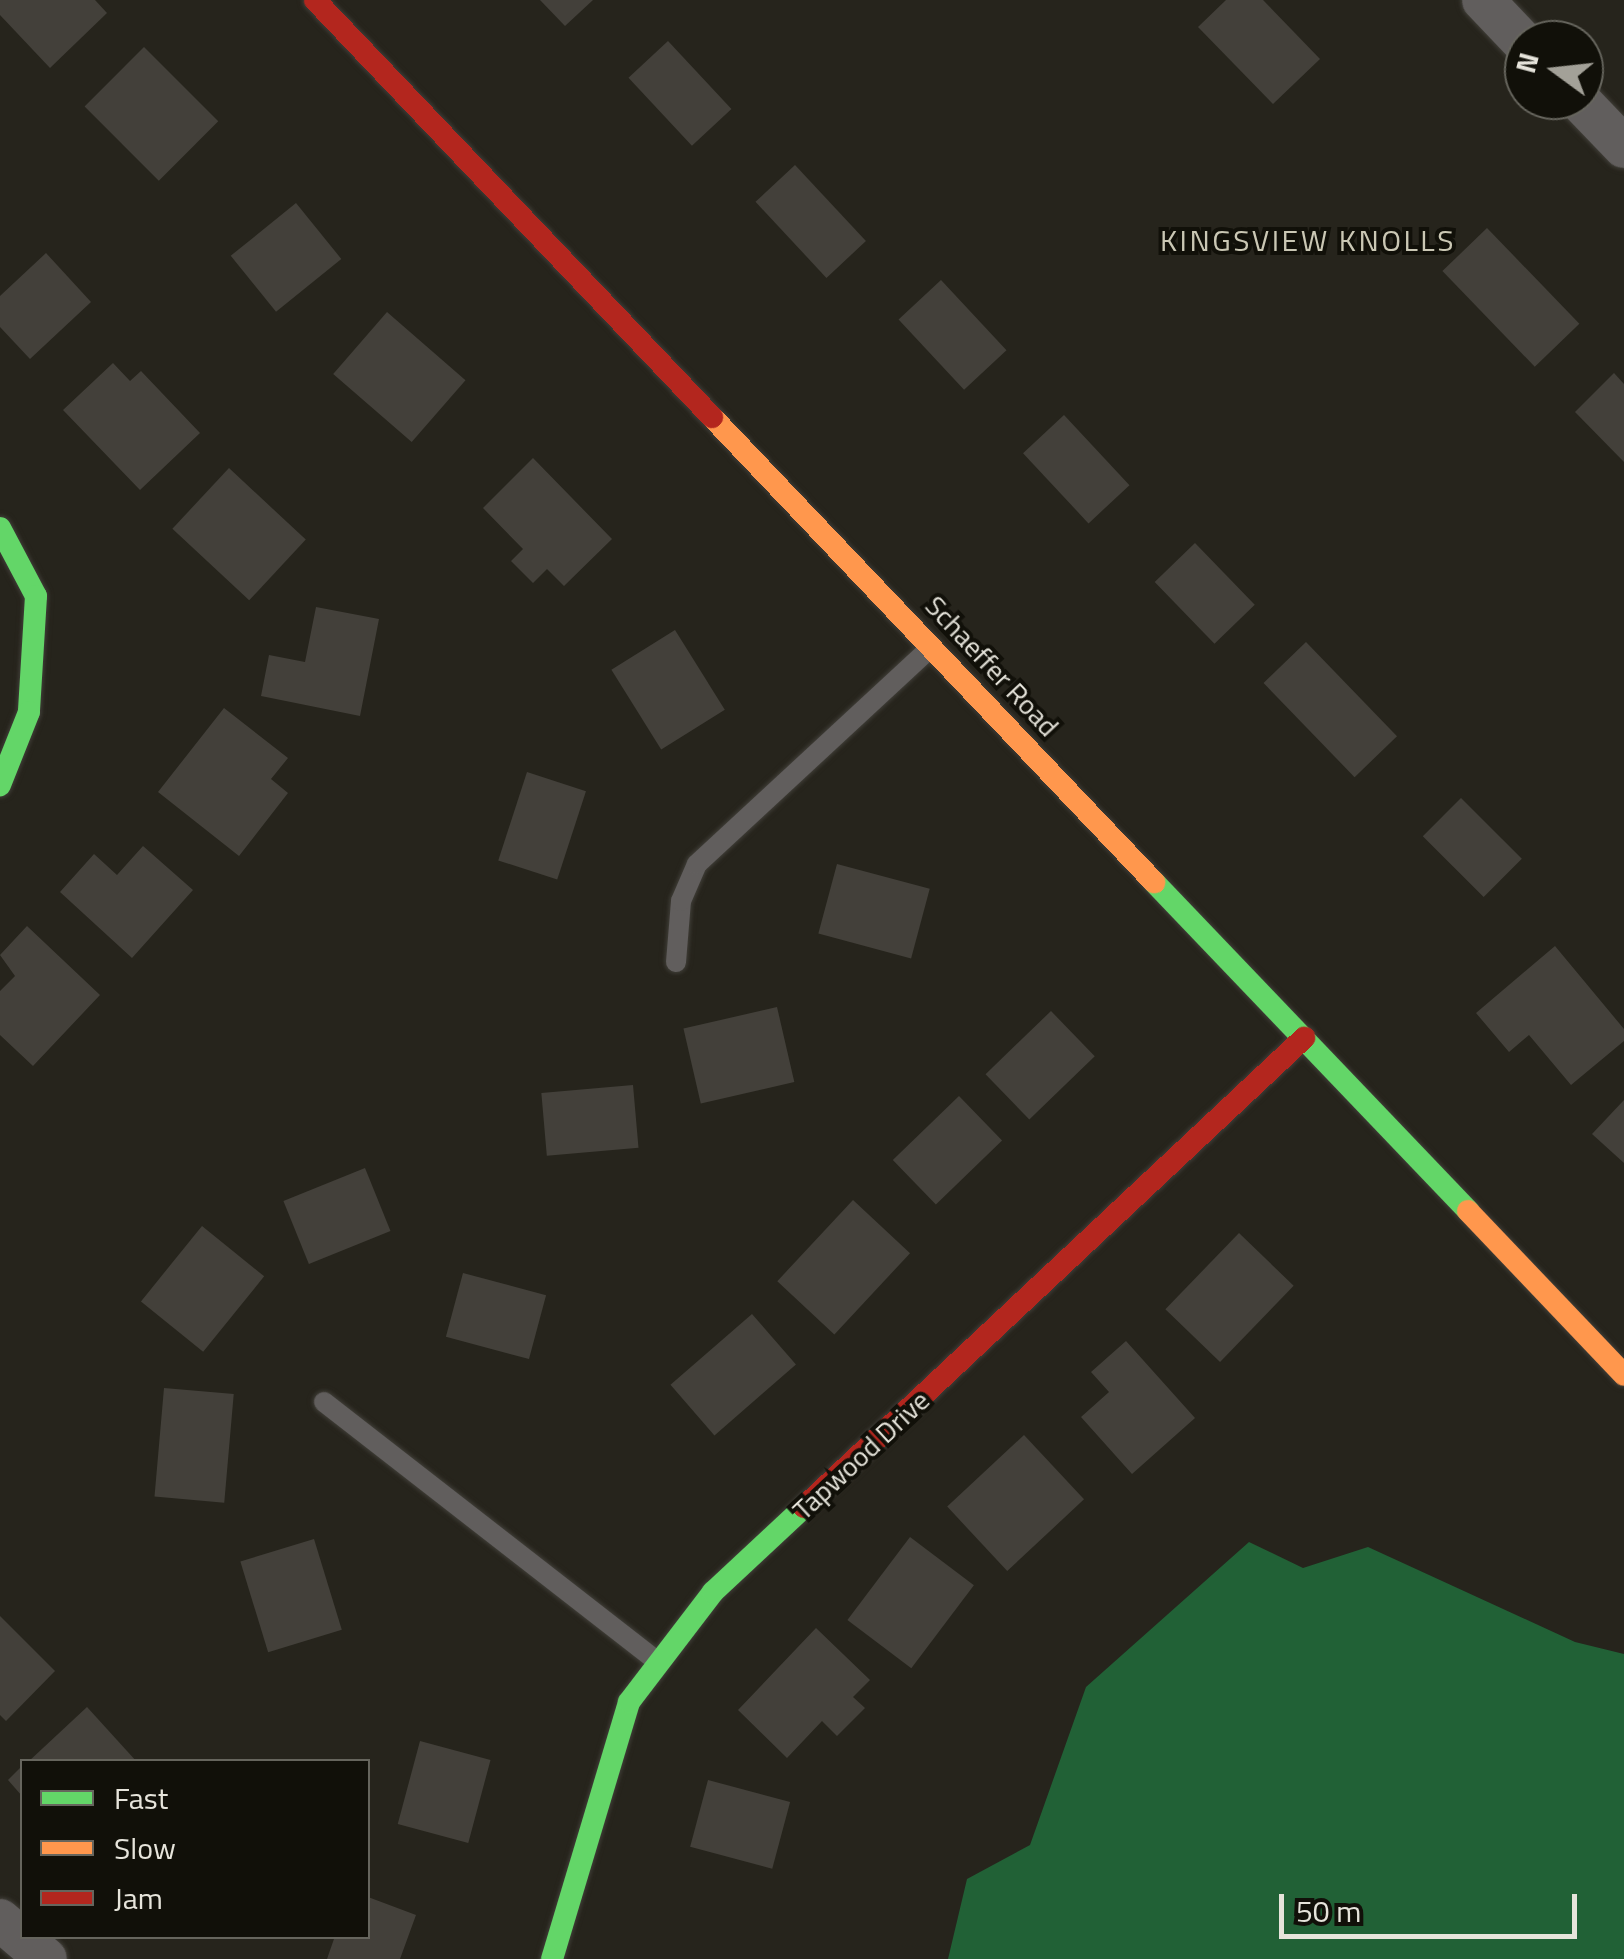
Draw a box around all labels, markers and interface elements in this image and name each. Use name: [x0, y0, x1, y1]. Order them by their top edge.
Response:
north arrow: [1504, 20, 1604, 120]
text: N: [1503, 48, 1550, 78]
district label: KINGSVIEW KNOLLS: [1160, 222, 1456, 258]
street label: Schaeffer Road: [919, 589, 1065, 743]
street label: Tapwood Drive: [786, 1383, 936, 1527]
legend: [20, 1759, 370, 1939]
text: Fast: [114, 1775, 168, 1821]
text: Slow: [114, 1825, 176, 1871]
scale bar: [1284, 1874, 1582, 1936]
text: Jam: [114, 1875, 163, 1921]
text: 50 m: [1296, 1888, 1361, 1934]

